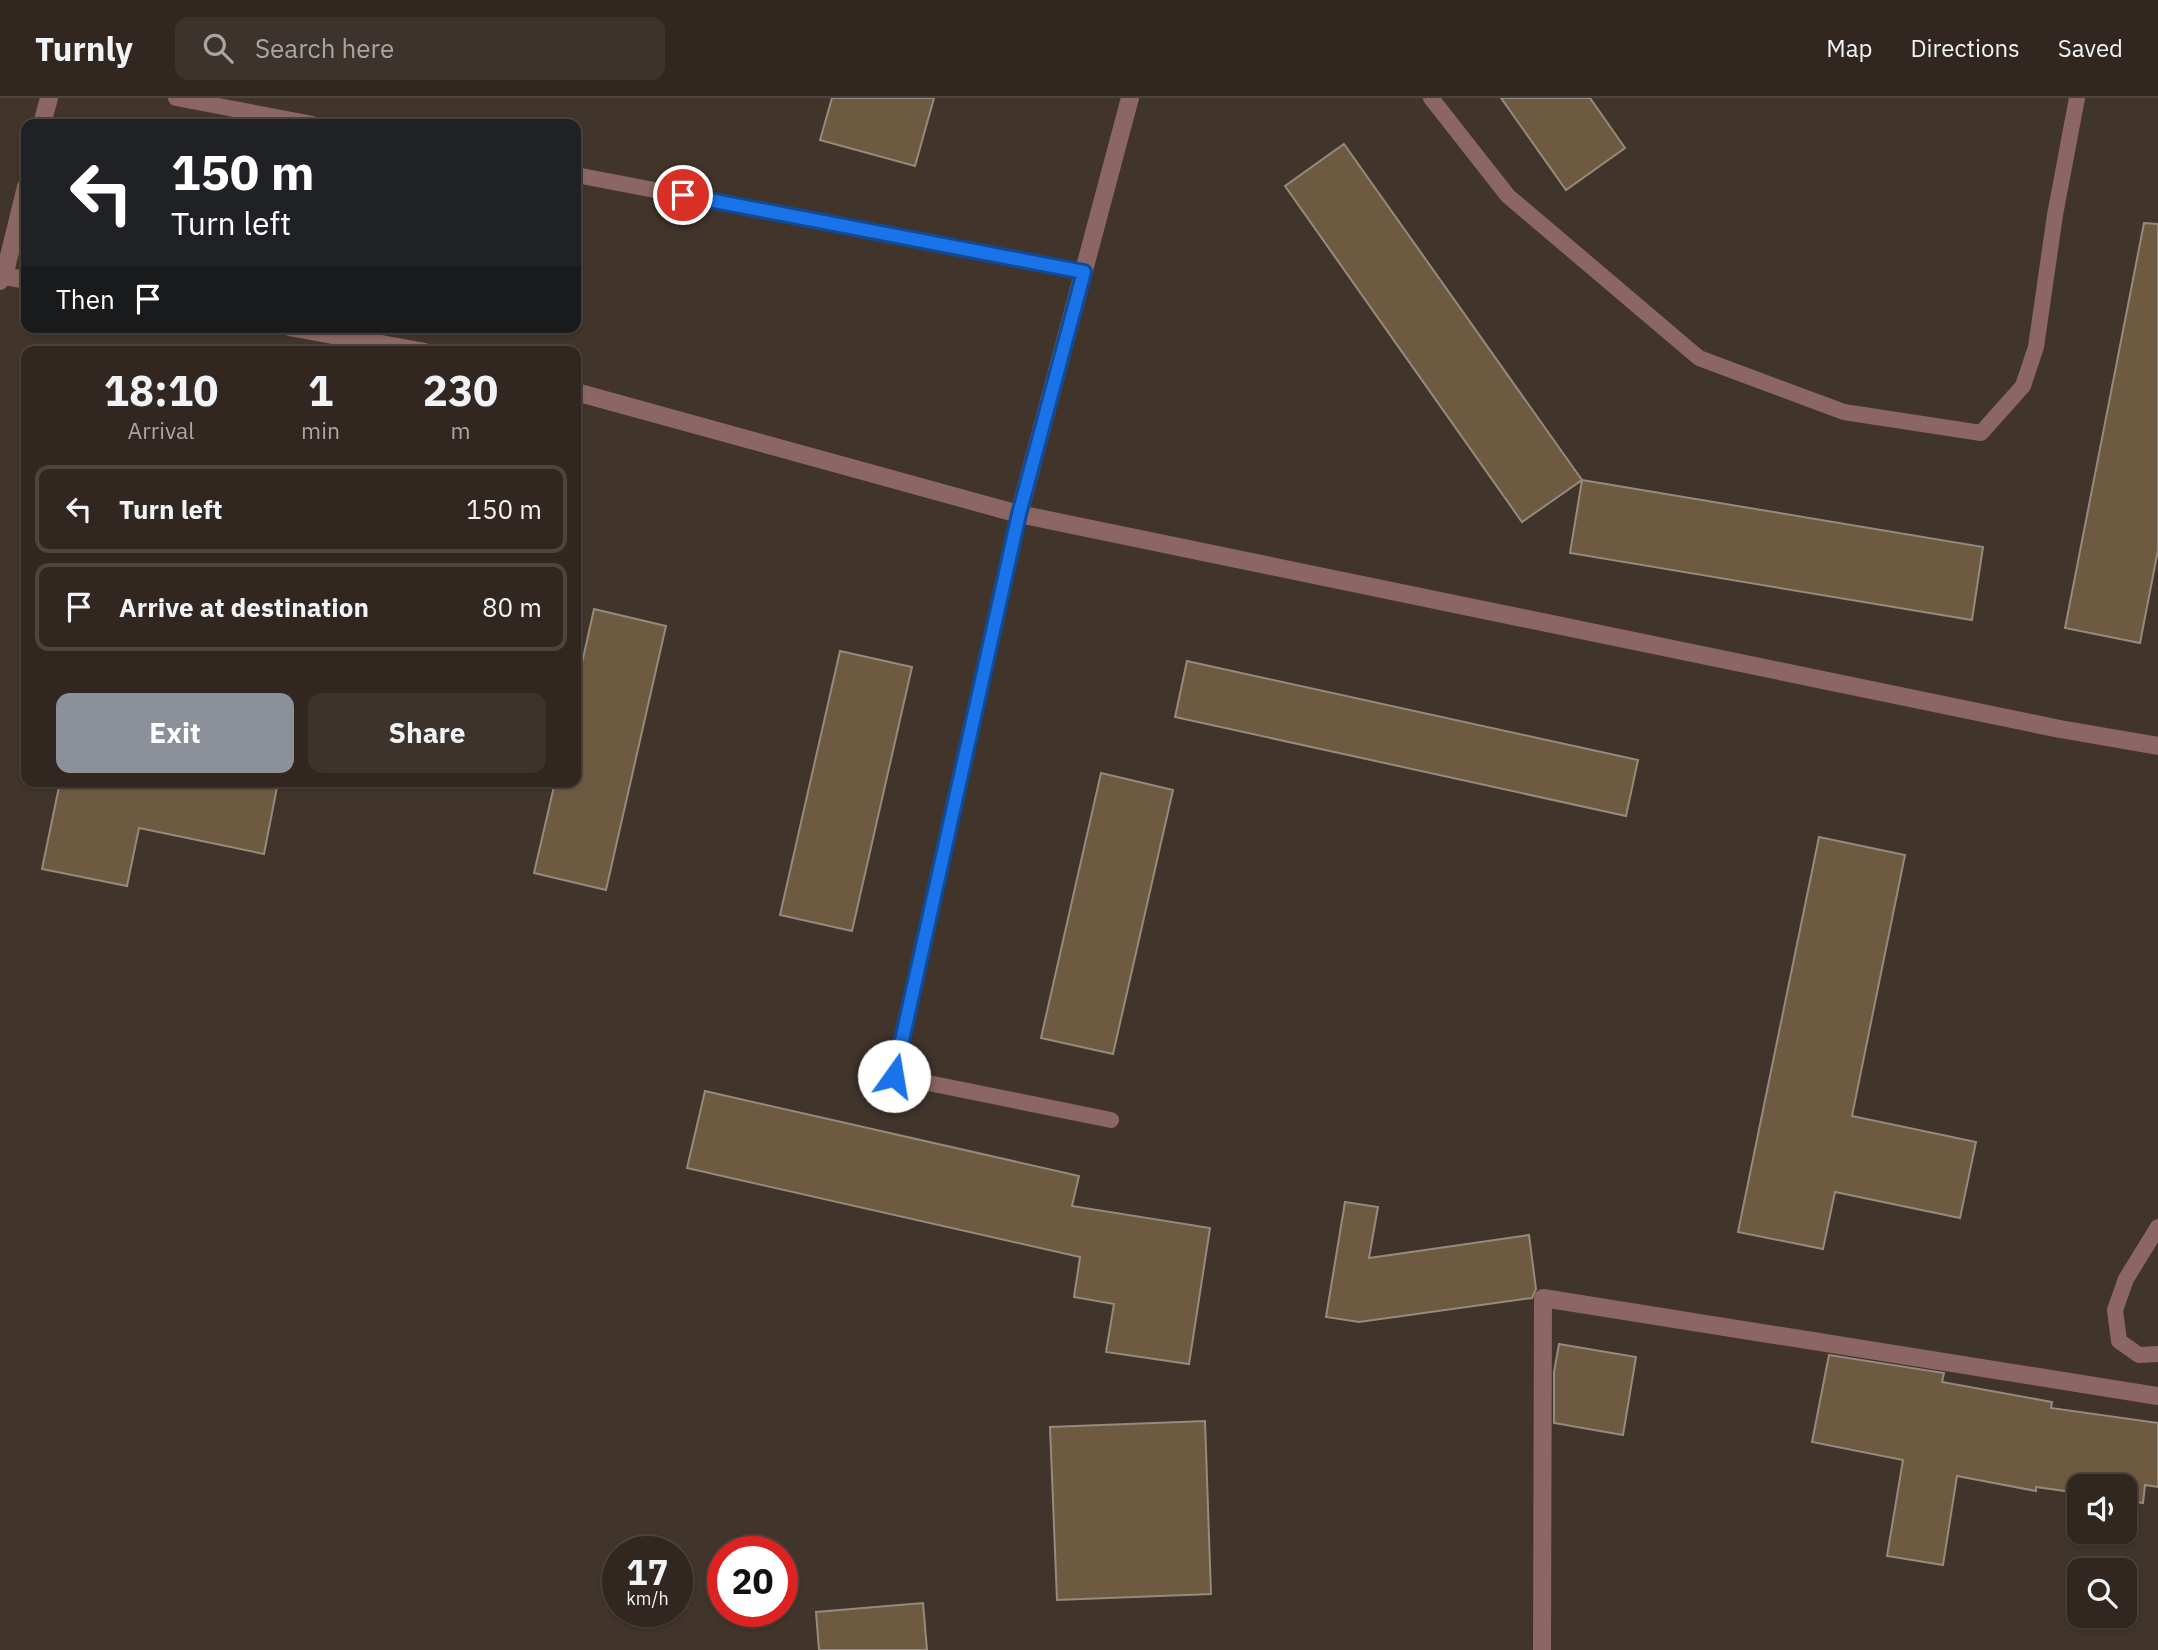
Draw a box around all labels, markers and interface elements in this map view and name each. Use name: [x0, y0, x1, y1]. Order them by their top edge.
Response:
search box: [175, 17, 665, 80]
text: Turnly: [35, 27, 133, 70]
icon: search: [199, 29, 237, 67]
text: Search here: [255, 31, 394, 65]
text: Map: [1826, 32, 1872, 64]
text: Directions: [1910, 32, 2020, 64]
text: Saved: [2058, 32, 2123, 64]
text: 150 m: [171, 140, 315, 203]
icon: left: [56, 147, 147, 238]
pin: [653, 165, 713, 225]
icon: arrive: [664, 176, 702, 214]
text: Turn left: [171, 202, 291, 244]
icon: arrive: [129, 280, 167, 318]
text: Then: [56, 282, 115, 316]
text: 18:10: [104, 363, 218, 418]
text: 1: [308, 363, 333, 418]
text: 230: [423, 363, 498, 418]
text: Arrival: [128, 415, 195, 445]
text: min: [301, 415, 340, 445]
text: m: [450, 415, 471, 445]
icon: left: [60, 490, 98, 528]
text: Turn left: [119, 492, 222, 526]
text: 150 m: [466, 492, 542, 526]
icon: arrive: [60, 588, 98, 626]
text: Arrive at destination: [119, 590, 369, 624]
text: 80 m: [482, 590, 542, 624]
button: Exit: [56, 693, 294, 773]
button: Share: [308, 693, 546, 773]
position arrow: [857, 1039, 931, 1113]
map controls: [2067, 1474, 2137, 1628]
button: sound: [2067, 1474, 2137, 1544]
speed limit sign: 20: [707, 1536, 798, 1627]
text: 17: [626, 1549, 669, 1595]
button: search: [2067, 1558, 2137, 1628]
text: km/h: [626, 1587, 669, 1610]

